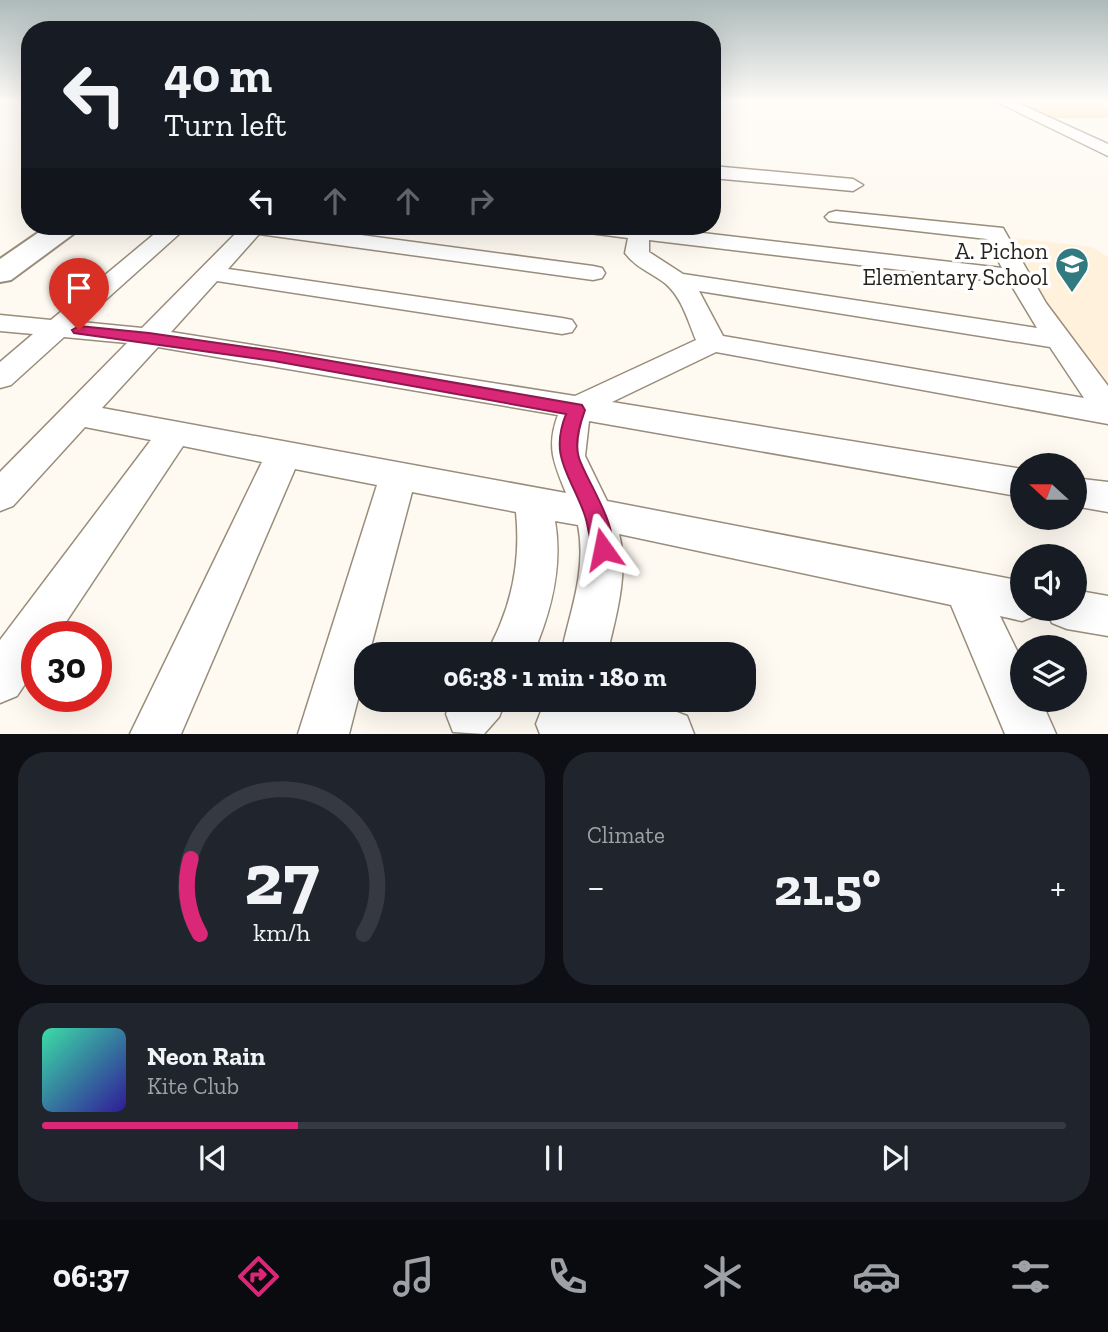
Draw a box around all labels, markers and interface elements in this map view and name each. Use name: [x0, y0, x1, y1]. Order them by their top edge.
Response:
text: 40 m: [164, 46, 272, 105]
icon: left: [49, 49, 140, 140]
text: Turn left: [164, 106, 286, 144]
icon: left: [243, 182, 281, 220]
icon: ahead: [316, 182, 354, 220]
icon: ahead: [389, 182, 427, 220]
icon: right: [462, 182, 500, 220]
place label: A. Pichon Elementary School: [863, 237, 1048, 291]
school or university icon: A. Pichon Elementary School: [1053, 245, 1091, 294]
pin: [49, 258, 109, 330]
icon: arrive: [60, 269, 98, 307]
north arrow: [1010, 453, 1087, 530]
map controls: [1010, 453, 1087, 712]
position arrow: [566, 512, 640, 586]
button: sound: [1010, 544, 1087, 621]
speed limit sign: 30: [21, 621, 112, 712]
button: layers: [1010, 635, 1087, 712]
text: 06:38 · 1 min · 180 m: [443, 661, 667, 693]
text: Climate: [587, 821, 665, 849]
text: 27: [244, 836, 319, 924]
text: 21.5°: [774, 856, 881, 918]
text: −: [587, 864, 605, 910]
text: +: [1050, 864, 1066, 910]
text: km/h: [253, 917, 310, 947]
text: Neon Rain: [147, 1040, 265, 1072]
text: Kite Club: [147, 1072, 239, 1100]
icon: previous: [194, 1139, 232, 1177]
icon: pause: [535, 1139, 573, 1177]
icon: next: [876, 1139, 914, 1177]
icon: directions: [234, 1252, 283, 1301]
icon: music: [389, 1252, 438, 1301]
icon: phone: [543, 1252, 592, 1301]
icon: climate: [698, 1252, 747, 1301]
icon: car: [852, 1252, 901, 1301]
icon: filters: [1006, 1252, 1055, 1301]
text: 06:37: [53, 1257, 129, 1295]

